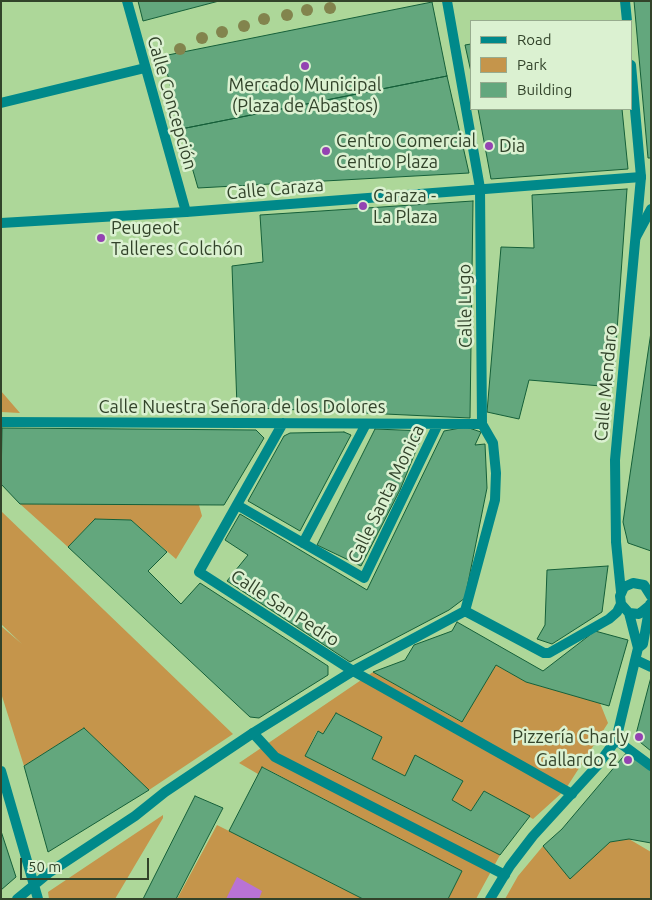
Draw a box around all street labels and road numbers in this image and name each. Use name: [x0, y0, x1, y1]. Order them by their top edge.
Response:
street label: Calle Concepción: [143, 34, 201, 172]
street label: Calle Caraza: [225, 174, 325, 204]
street label: Calle Lugo: [453, 264, 477, 348]
street label: Calle Mendaro: [590, 324, 622, 442]
street label: Calle Nuestra Señora de los Dolores: [98, 396, 386, 418]
street label: Calle Santa Monica: [343, 421, 429, 567]
street label: Calle San Pedro: [227, 565, 343, 651]

